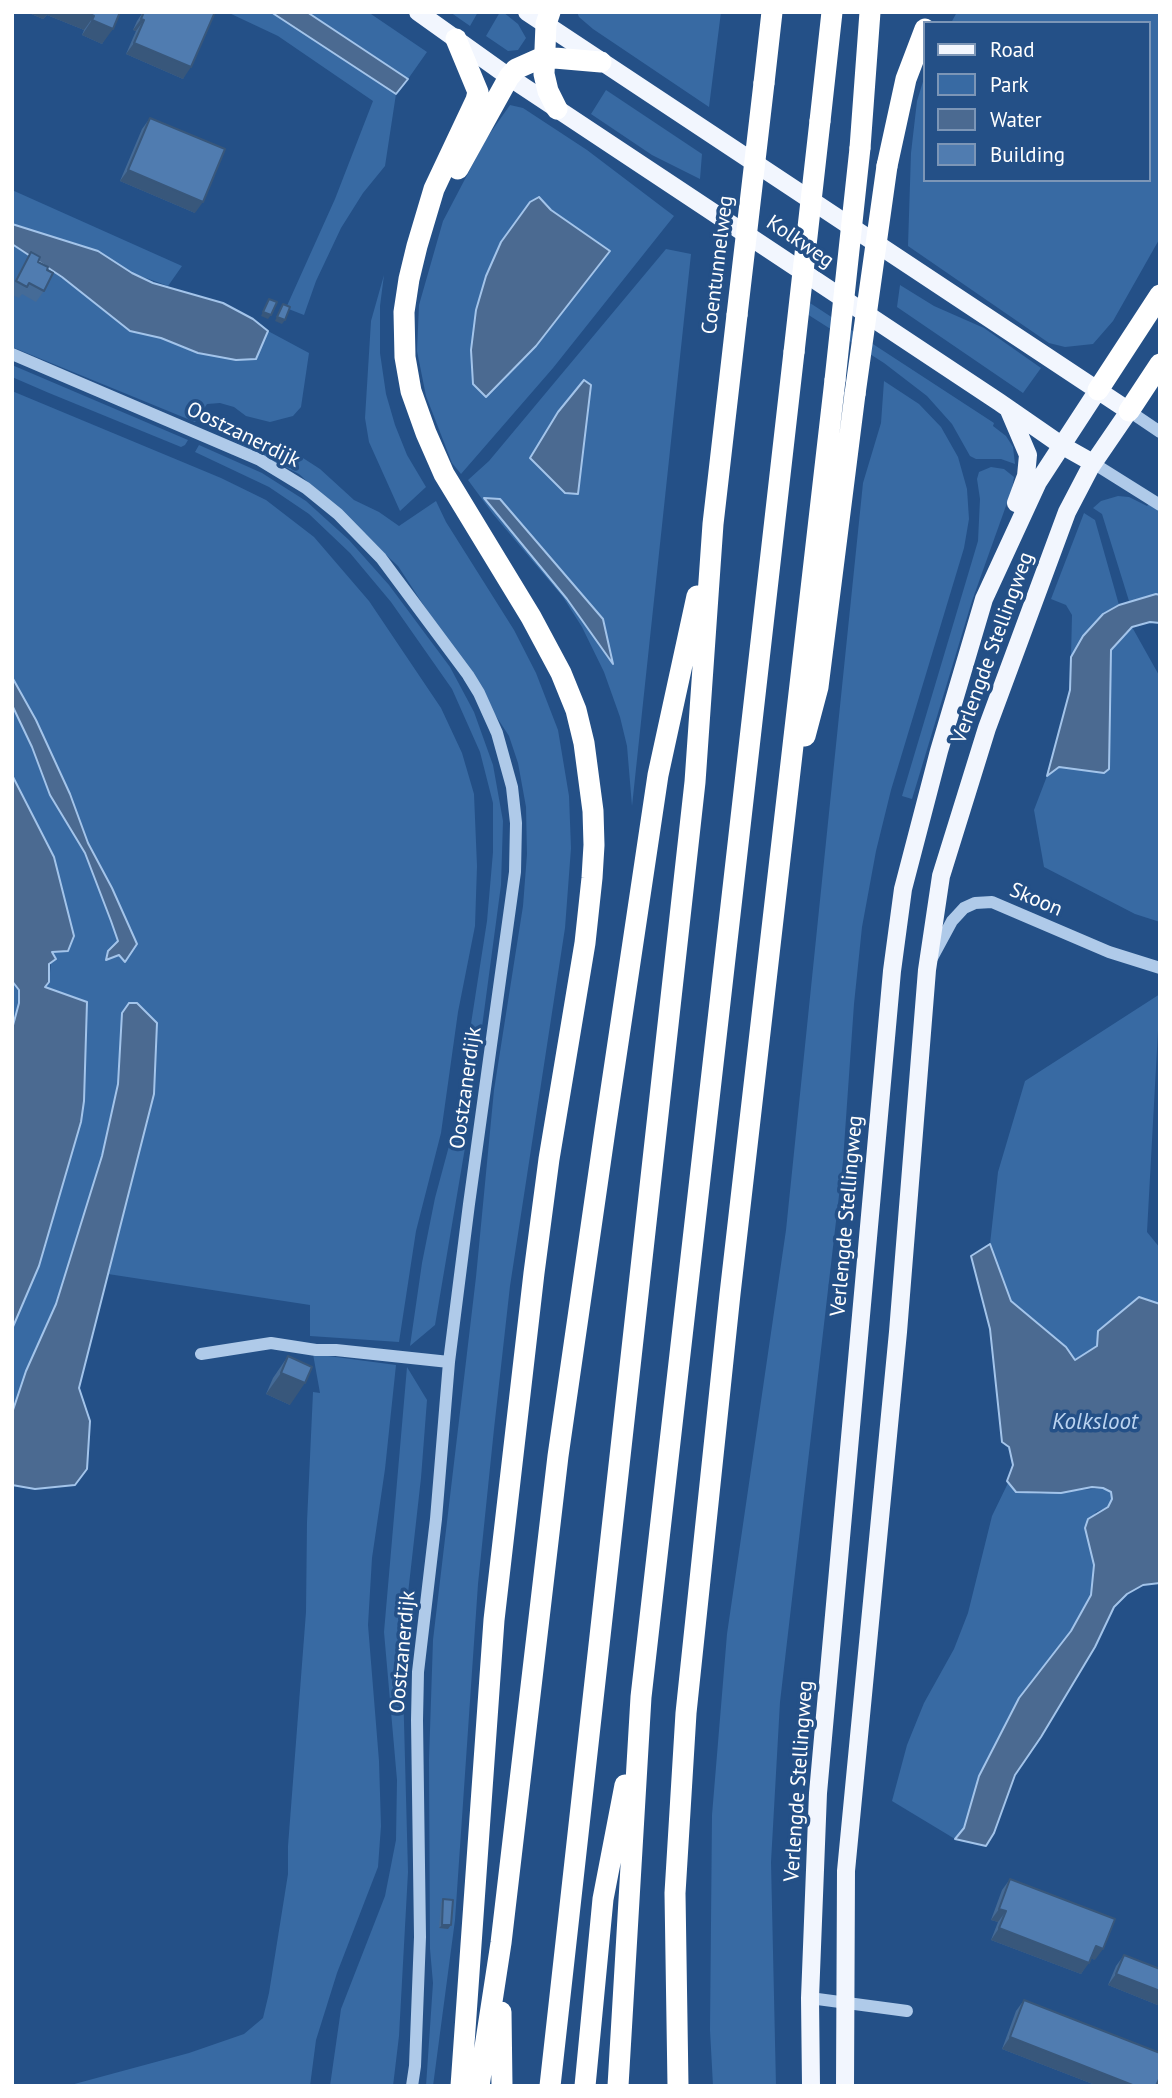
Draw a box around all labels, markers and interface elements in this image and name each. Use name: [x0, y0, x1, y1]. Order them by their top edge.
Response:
legend: [923, 21, 1151, 182]
text: Road: [990, 36, 1034, 63]
text: Park: [990, 71, 1029, 98]
text: Water: [990, 106, 1042, 133]
text: Building: [990, 141, 1065, 168]
street label: Coentunnelweg: [697, 194, 739, 336]
street label: Kolkweg: [761, 210, 839, 274]
street label: Oostzanerdijk: [182, 397, 304, 473]
street label: Verlengde Stellingweg: [947, 549, 1039, 747]
street label: Skoon: [1006, 878, 1066, 922]
street label: Oostzanerdijk: [445, 1025, 487, 1151]
street label: Verlengde Stellingweg: [826, 1114, 868, 1318]
water label: Kolksloot: [1052, 1408, 1138, 1436]
street label: Oostzanerdijk: [385, 1590, 421, 1714]
street label: Verlengde Stellingweg: [779, 1679, 819, 1883]

